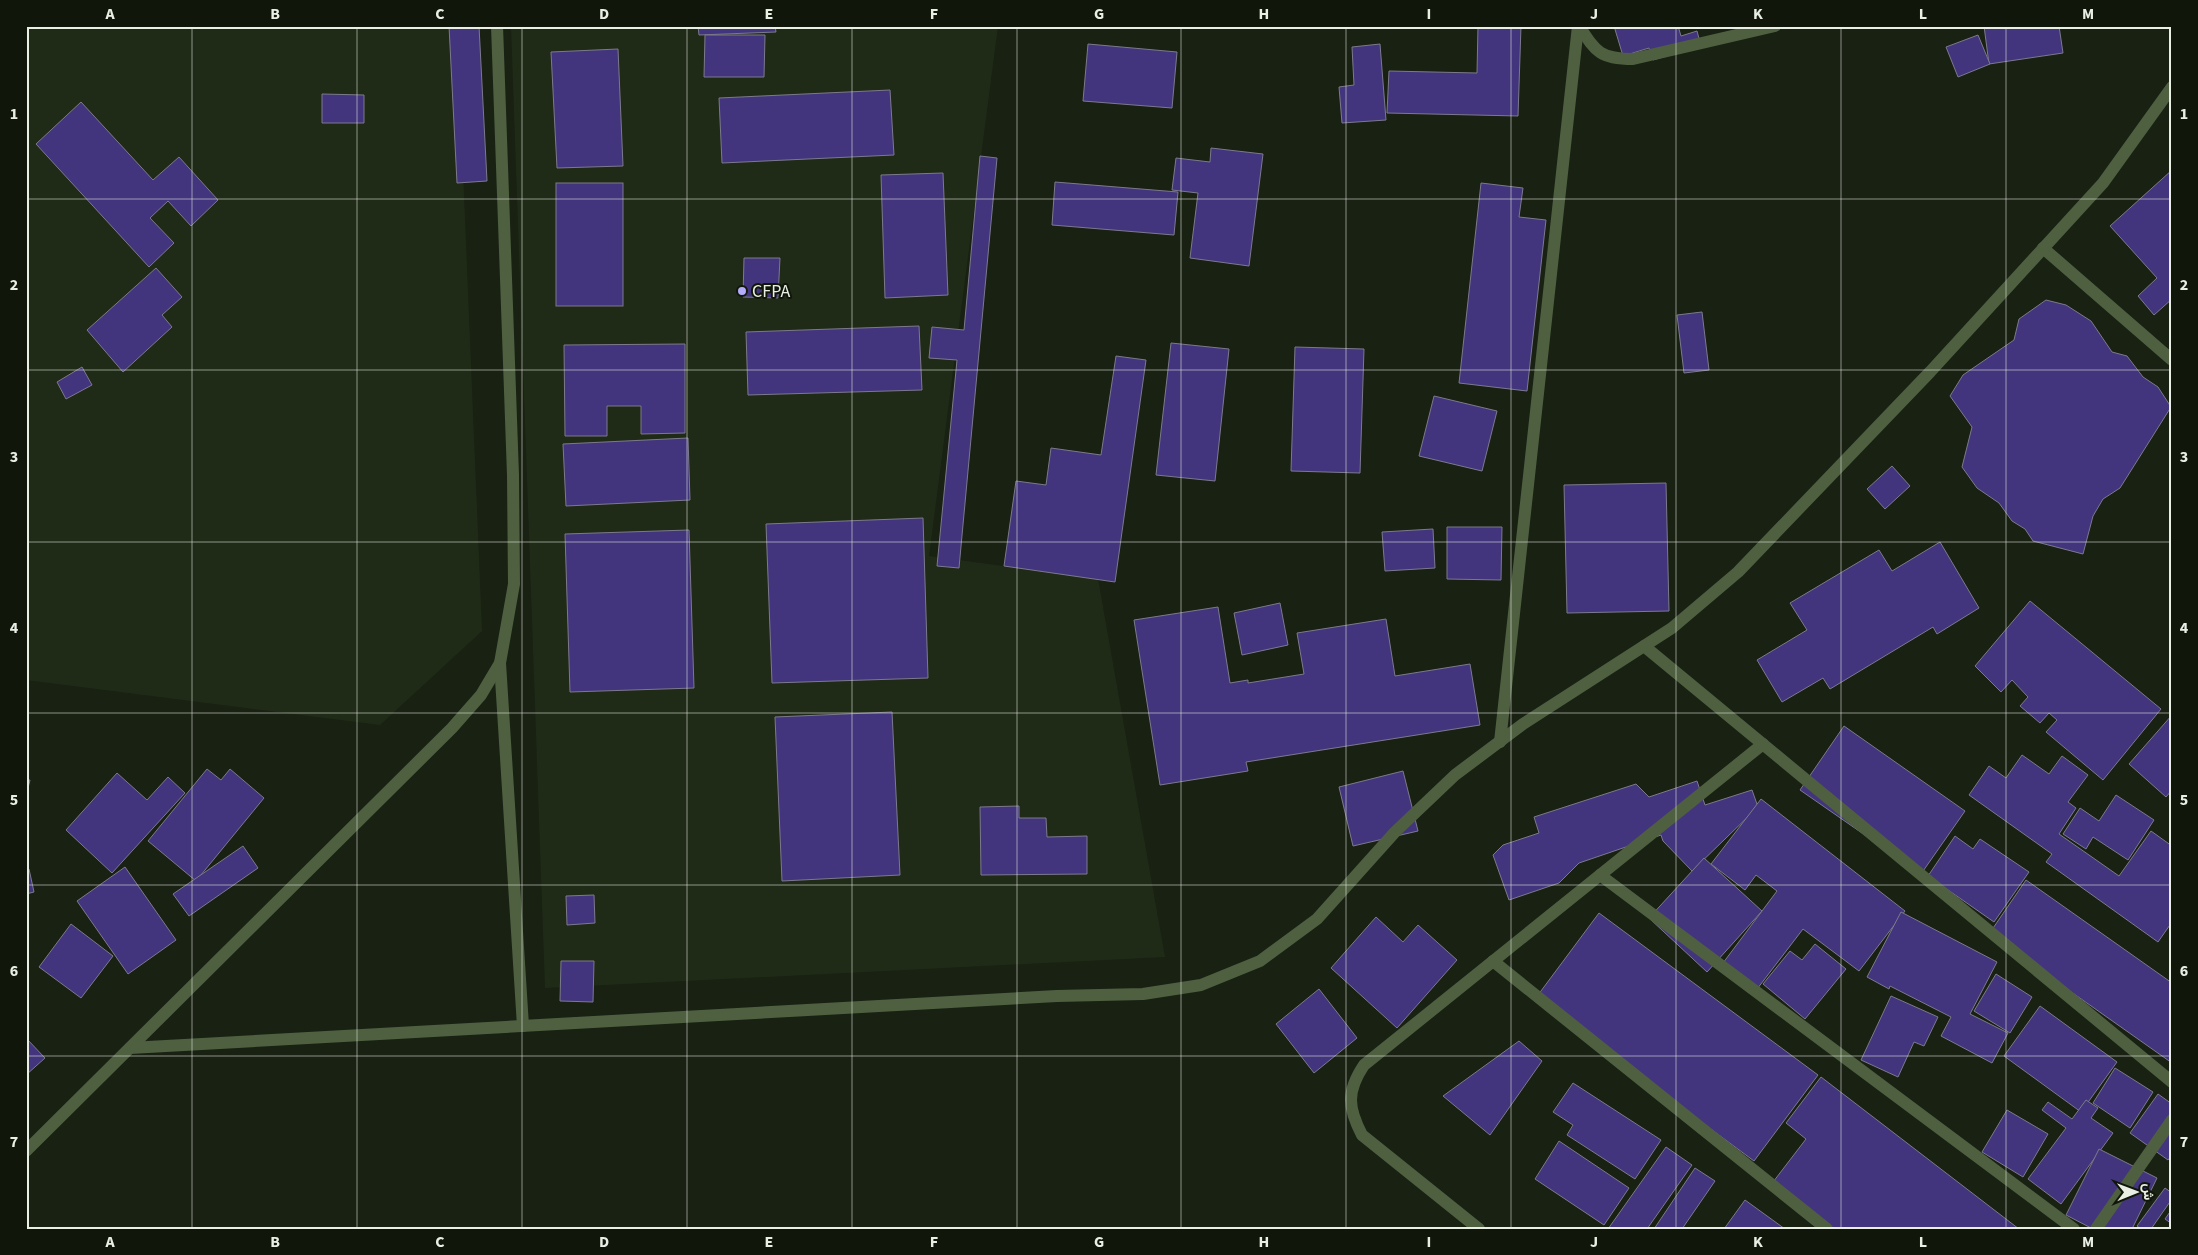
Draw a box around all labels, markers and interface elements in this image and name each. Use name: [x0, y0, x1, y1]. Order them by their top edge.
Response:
text: A: [104, 3, 115, 25]
text: B: [270, 3, 280, 25]
text: C: [435, 3, 445, 25]
text: D: [599, 3, 609, 25]
text: E: [765, 3, 773, 25]
text: F: [930, 3, 938, 25]
text: G: [1094, 3, 1104, 25]
text: H: [1259, 3, 1269, 25]
text: I: [1427, 3, 1431, 25]
text: J: [1590, 3, 1598, 25]
text: K: [1753, 3, 1763, 25]
text: L: [1919, 3, 1927, 25]
text: M: [2082, 3, 2094, 25]
text: 1: [10, 103, 18, 125]
text: 1: [2180, 103, 2188, 125]
text: 2: [10, 274, 18, 296]
text: 2: [2180, 274, 2188, 296]
place label: CFPA: [752, 279, 791, 304]
marker: CFPA: [736, 285, 748, 297]
text: 3: [10, 446, 18, 468]
text: 3: [2180, 446, 2188, 468]
text: 4: [10, 617, 19, 639]
text: 4: [2180, 617, 2189, 639]
text: 5: [10, 789, 18, 811]
text: 5: [2180, 789, 2188, 811]
text: 6: [10, 960, 18, 982]
text: 6: [2180, 960, 2188, 982]
text: 7: [10, 1131, 18, 1153]
text: 7: [2180, 1131, 2188, 1153]
north arrow: [2110, 1168, 2160, 1218]
text: ش: [2138, 1183, 2158, 1201]
text: A: [104, 1231, 115, 1253]
text: B: [270, 1231, 280, 1253]
text: C: [435, 1231, 445, 1253]
text: D: [599, 1231, 609, 1253]
text: E: [765, 1231, 773, 1253]
text: F: [930, 1231, 938, 1253]
text: G: [1094, 1231, 1104, 1253]
text: H: [1259, 1231, 1269, 1253]
text: I: [1427, 1231, 1431, 1253]
text: J: [1590, 1231, 1598, 1253]
text: K: [1753, 1231, 1763, 1253]
text: L: [1919, 1231, 1927, 1253]
text: M: [2082, 1231, 2094, 1253]

